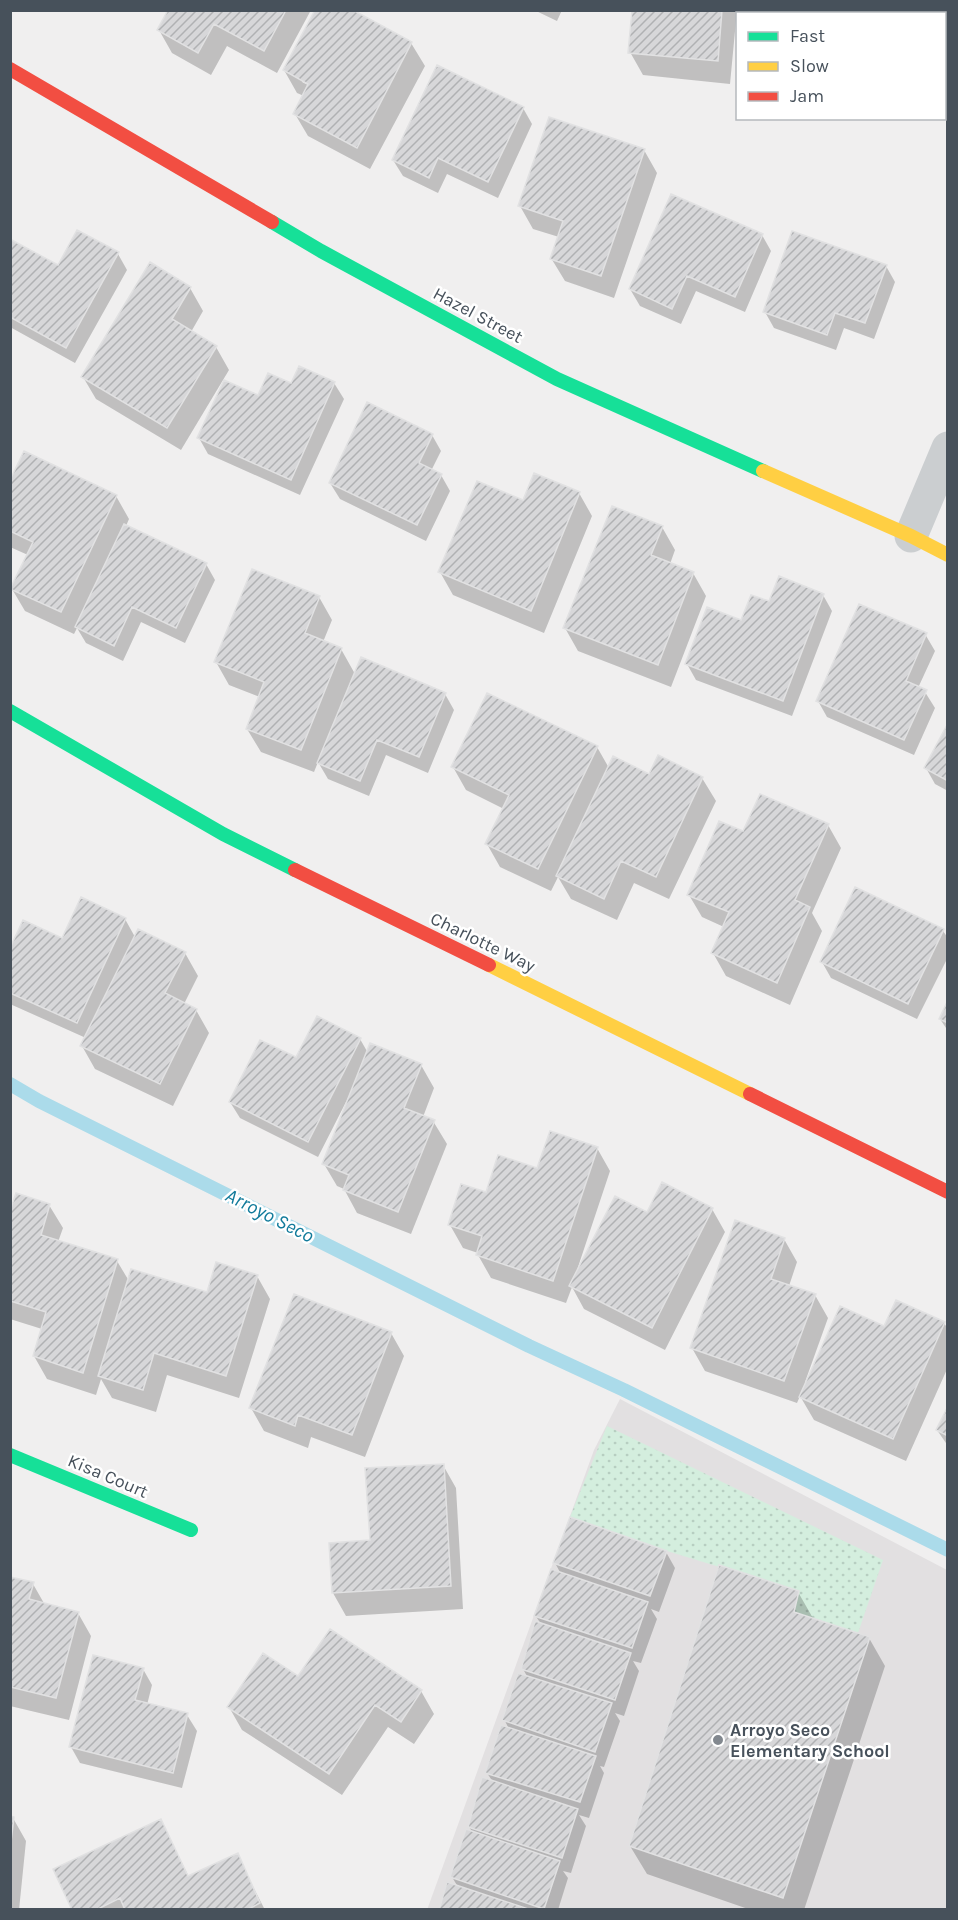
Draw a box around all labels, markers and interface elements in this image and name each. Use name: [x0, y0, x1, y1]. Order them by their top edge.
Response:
legend: [736, 12, 946, 120]
text: Fast: [790, 25, 825, 47]
text: Slow: [790, 55, 829, 77]
text: Jam: [790, 85, 824, 107]
street label: Hazel Street: [429, 282, 527, 348]
street label: Charlotte Way: [427, 907, 540, 977]
water label: Arroyo Seco: [222, 1183, 318, 1248]
street label: Kisa Court: [65, 1449, 152, 1503]
place label: Arroyo Seco Elementary School: [730, 1719, 890, 1762]
marker: Arroyo Seco Elementary School: [711, 1733, 725, 1747]

